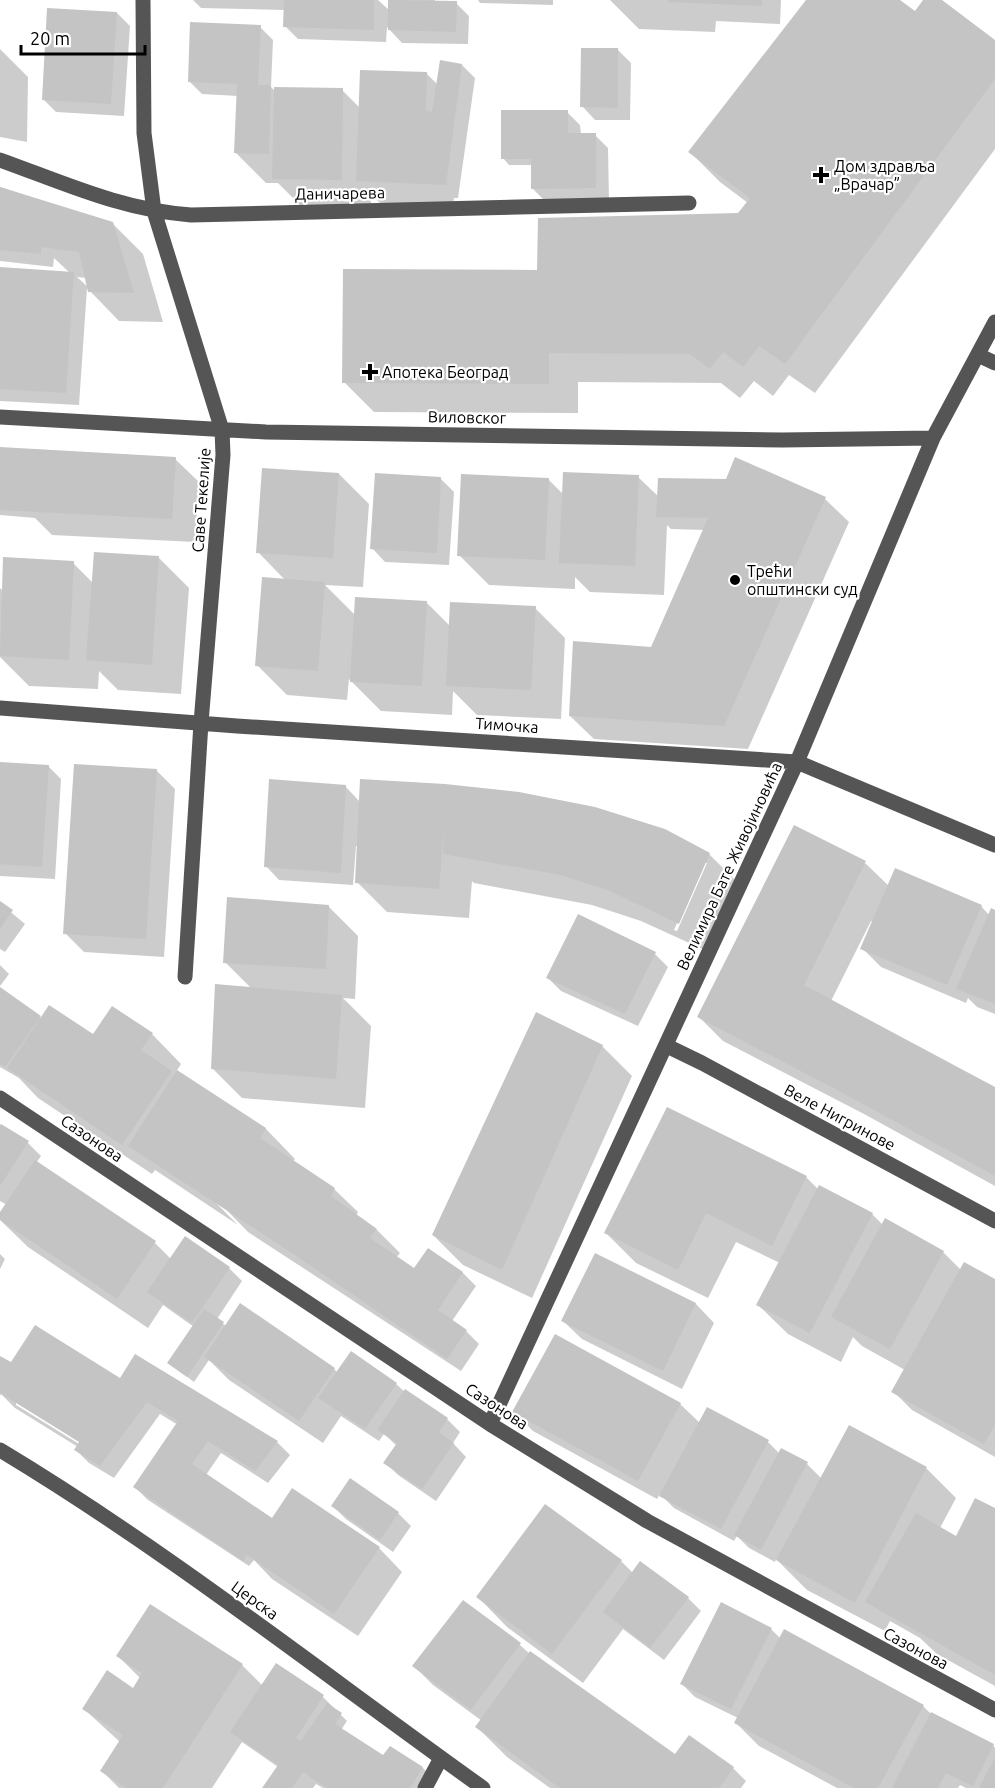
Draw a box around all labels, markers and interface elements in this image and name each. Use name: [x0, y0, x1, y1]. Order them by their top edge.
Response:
scale bar: [21, 18, 146, 56]
text: 20 m: [30, 28, 70, 48]
place label: Дом здравља „Врачар”: [834, 157, 935, 193]
marker: Дом здравља „Врачар”: [812, 166, 830, 184]
street label: Даничарева: [295, 183, 385, 203]
place label: Апотека Београд: [382, 363, 508, 381]
marker: Апотека Београд: [363, 365, 377, 379]
street label: Виловског: [428, 407, 507, 427]
street label: Саве Текелије: [188, 447, 214, 553]
place label: Трећи општински суд: [747, 562, 858, 598]
marker: Трећи општински суд: [728, 573, 742, 587]
street label: Тимочка: [475, 714, 539, 736]
street label: Велимира Бате Живојиновића: [673, 759, 785, 973]
street label: Веле Нигринове: [781, 1080, 899, 1154]
street label: Сазонова: [58, 1111, 126, 1165]
street label: Сазонова: [462, 1379, 532, 1433]
street label: Церска: [228, 1577, 282, 1623]
street label: Сазонова: [880, 1623, 952, 1673]

